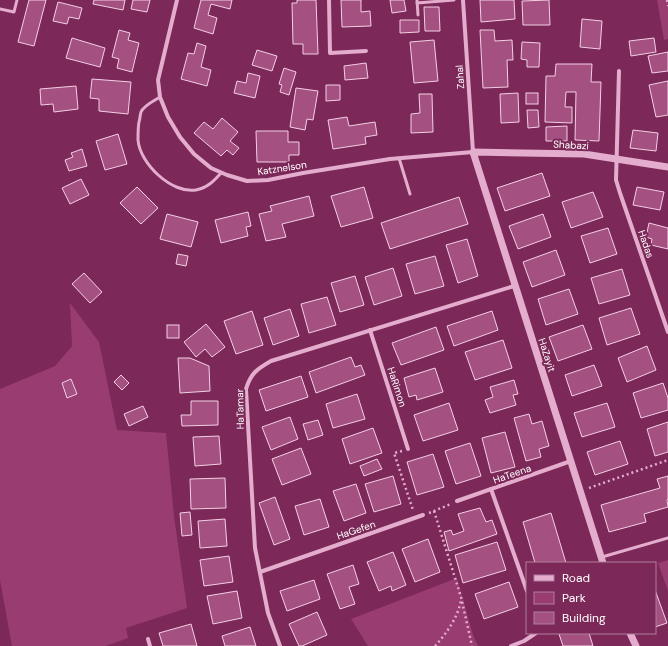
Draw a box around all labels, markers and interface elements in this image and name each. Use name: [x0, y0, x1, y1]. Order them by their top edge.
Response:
street label: Zahal: [453, 64, 467, 90]
street label: Shabazi: [553, 138, 589, 152]
street label: Katznelson: [256, 158, 308, 178]
street label: Hadas: [635, 228, 657, 260]
street label: HaZayit: [535, 336, 559, 374]
street label: HaRimon: [384, 365, 410, 409]
street label: HaTamar: [233, 388, 247, 429]
street label: HaTeena: [491, 461, 533, 487]
street label: HaGefen: [335, 517, 377, 543]
legend: [526, 562, 656, 634]
text: Road: [562, 570, 590, 586]
text: Park: [562, 590, 586, 606]
text: Building: [562, 610, 606, 626]

